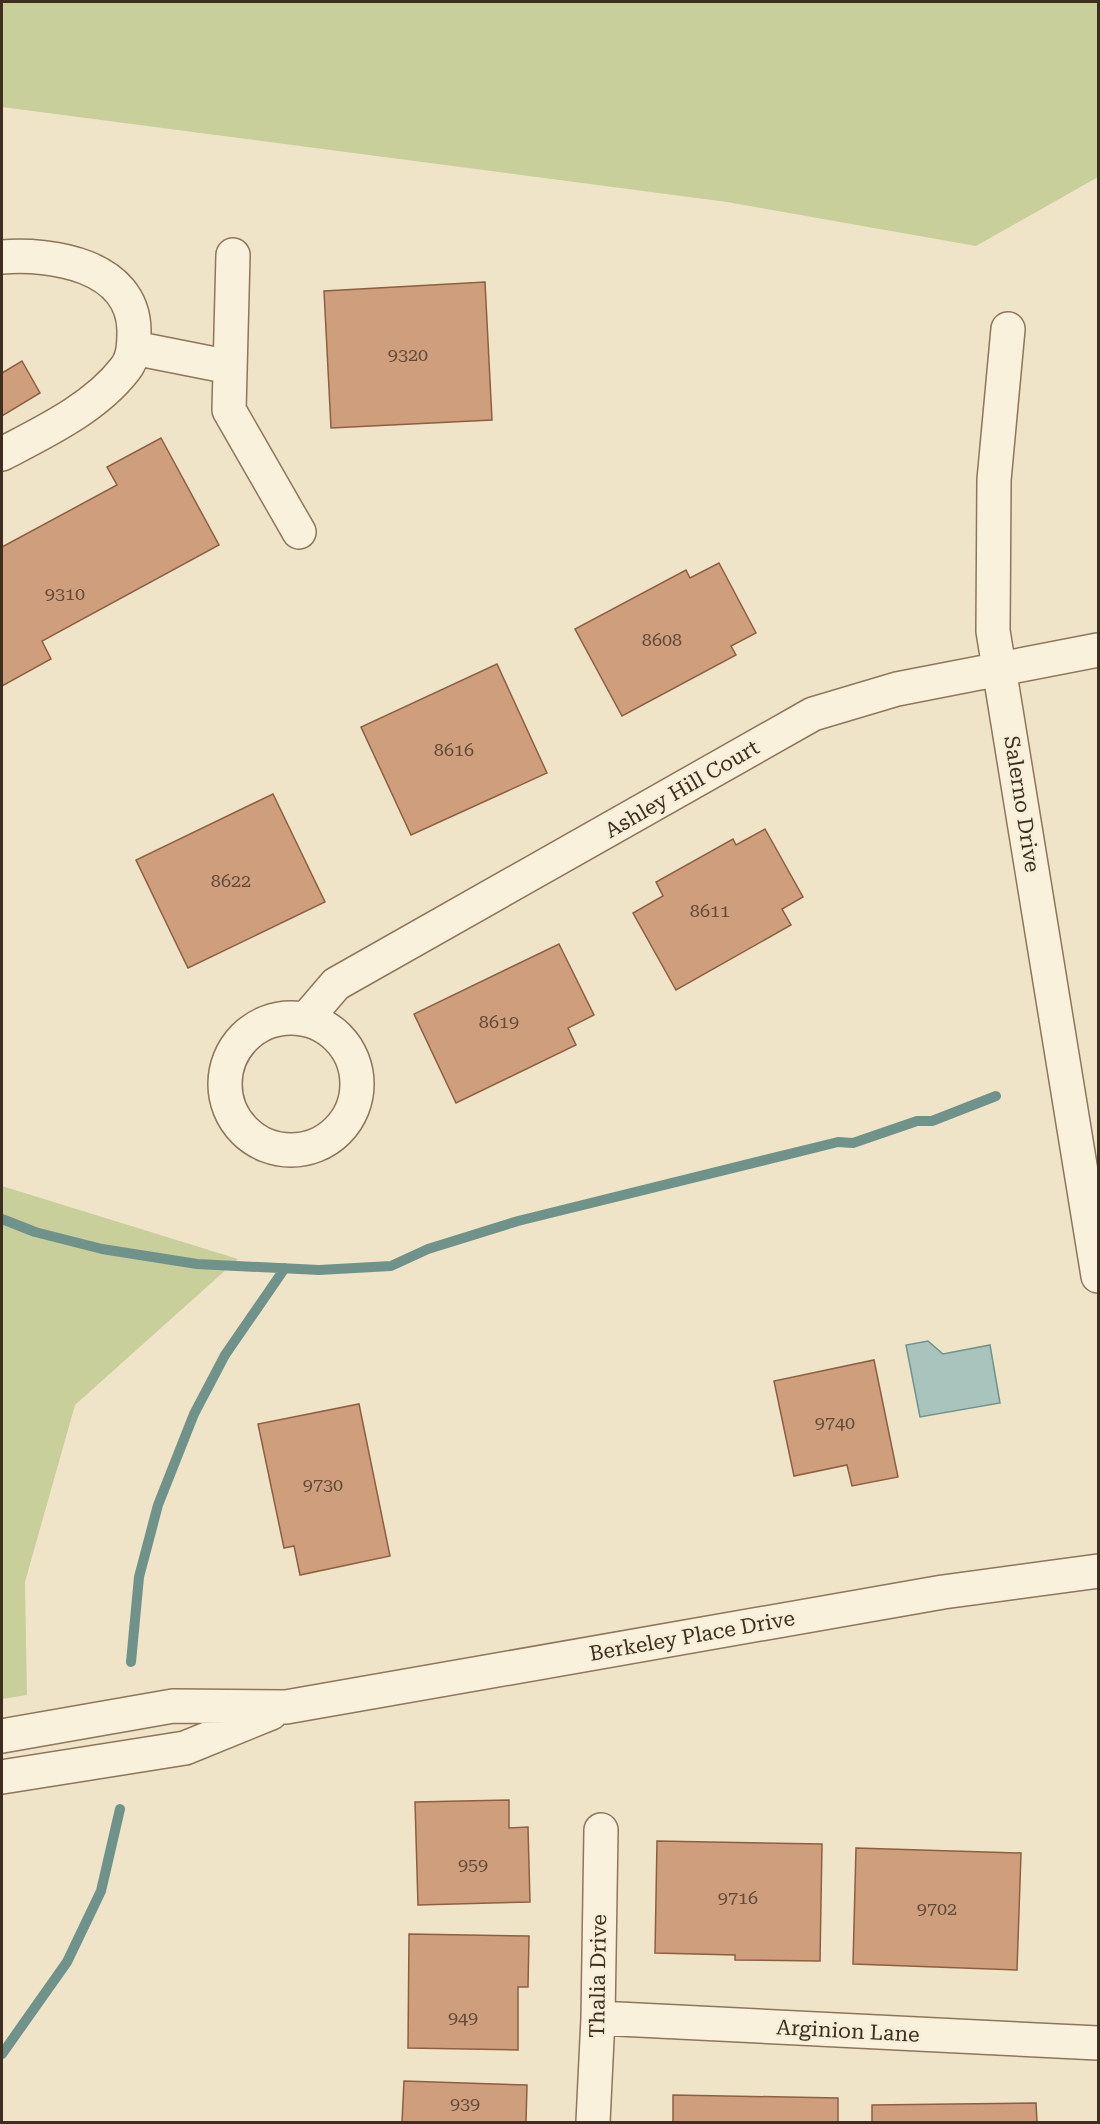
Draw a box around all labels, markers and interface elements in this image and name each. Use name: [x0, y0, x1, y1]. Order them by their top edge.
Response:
house number: 9320: [388, 344, 428, 365]
house number: 9310: [45, 583, 85, 604]
house number: 8608: [642, 629, 682, 650]
street label: Salerno Drive: [999, 734, 1045, 874]
street label: Ashley Hill Court: [601, 735, 764, 843]
house number: 8616: [434, 739, 474, 760]
house number: 8622: [211, 870, 251, 891]
house number: 8611: [690, 900, 730, 921]
house number: 8619: [479, 1011, 519, 1032]
house number: 9740: [815, 1412, 855, 1433]
house number: 9730: [303, 1474, 343, 1495]
street label: Berkeley Place Drive: [587, 1606, 797, 1666]
house number: 959: [458, 1854, 488, 1875]
house number: 9716: [718, 1887, 758, 1908]
house number: 9702: [917, 1898, 957, 1919]
street label: Thalia Drive: [585, 1914, 611, 2038]
house number: 949: [448, 2007, 478, 2028]
street label: Arginion Lane: [776, 2015, 920, 2047]
house number: 939: [450, 2093, 480, 2114]

